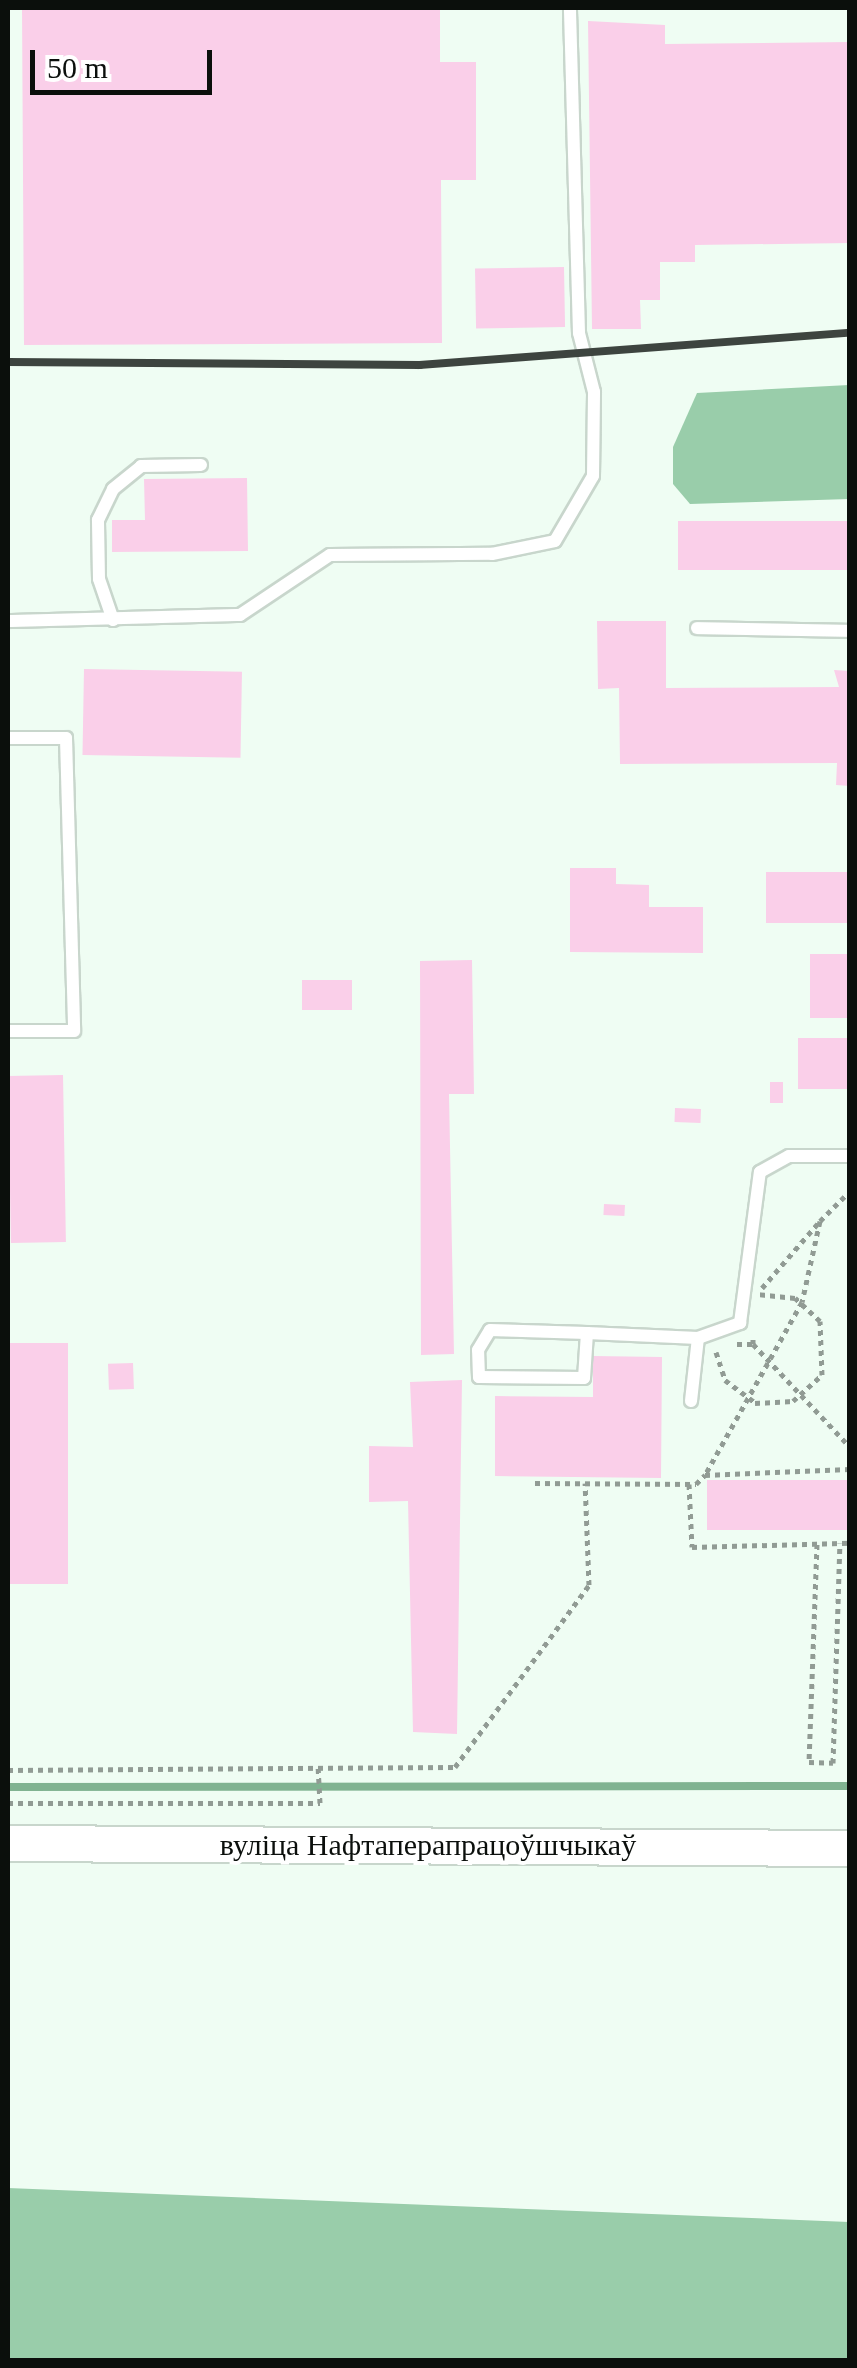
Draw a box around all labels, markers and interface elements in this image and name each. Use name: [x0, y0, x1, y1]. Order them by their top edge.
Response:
scale bar: [35, 30, 218, 92]
text: 50 m: [47, 51, 108, 84]
street label: вуліца Нафтаперапрацоўшчыкаў: [220, 1827, 636, 1863]

